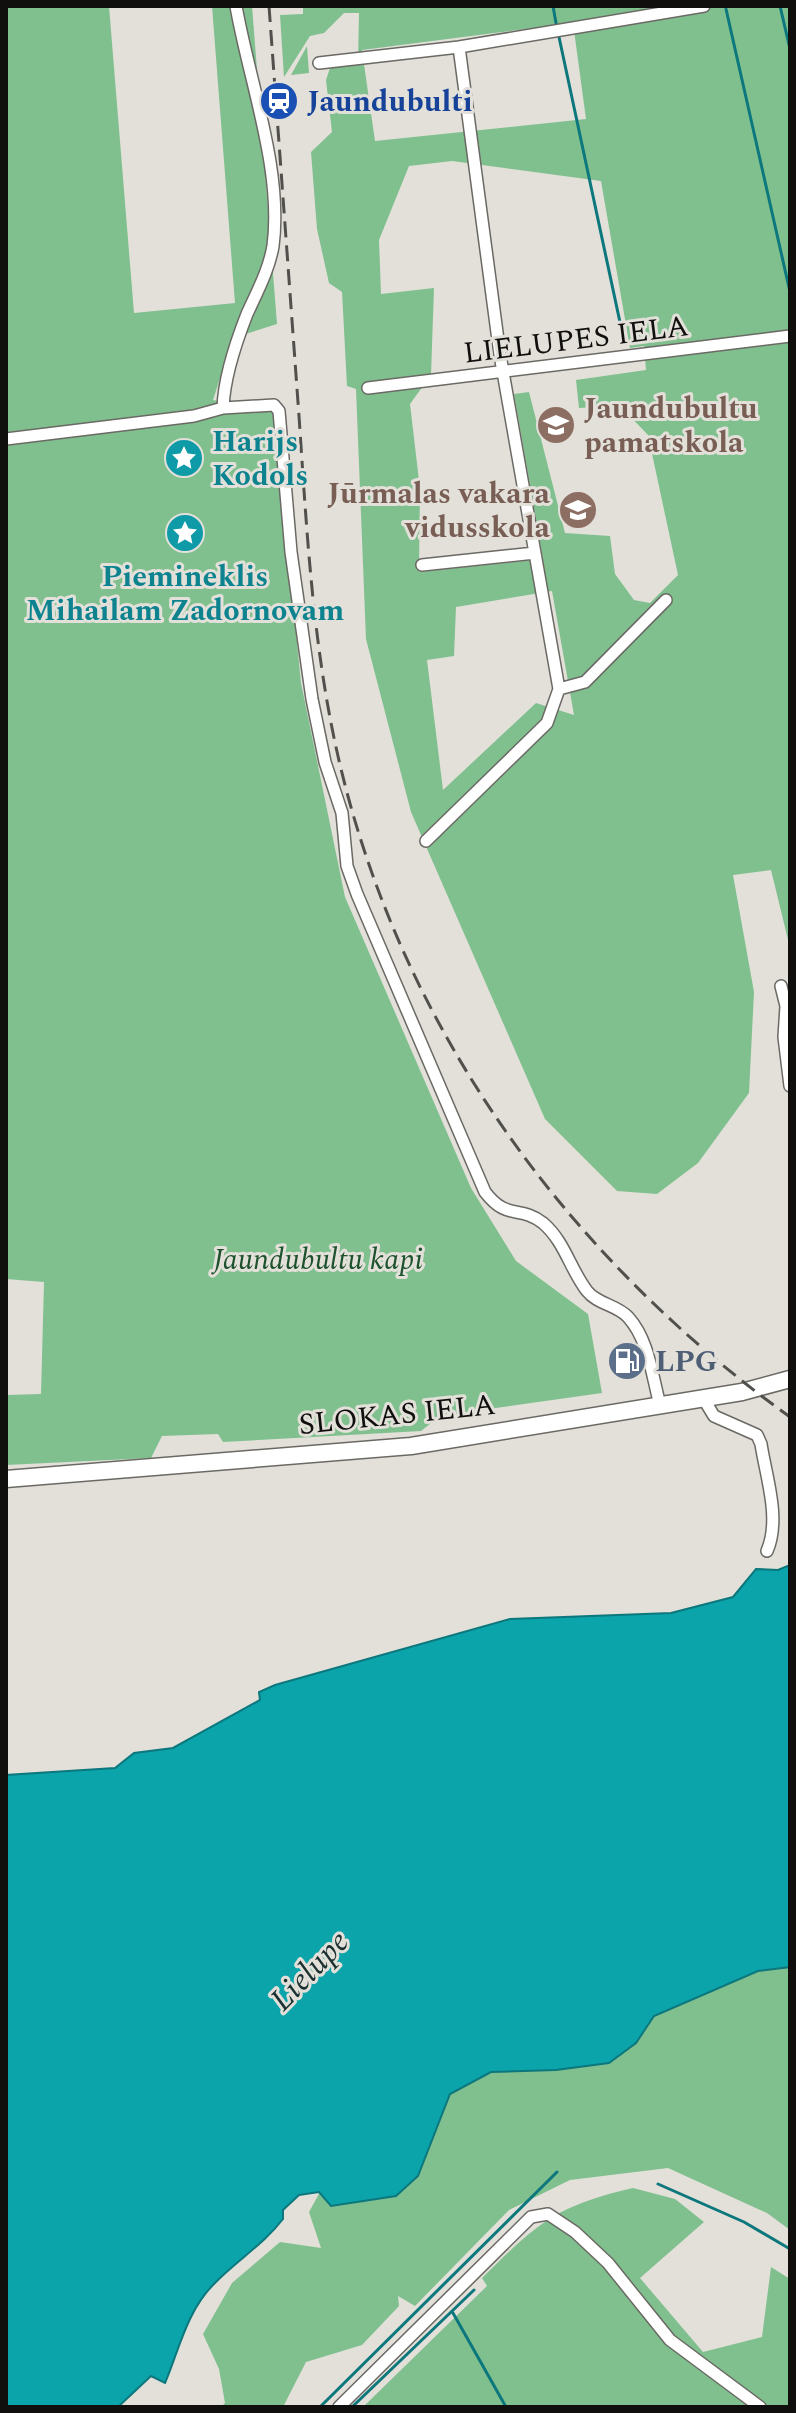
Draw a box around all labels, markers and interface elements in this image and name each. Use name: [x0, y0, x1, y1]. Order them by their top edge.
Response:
place label: Jaundubulti: [307, 79, 473, 125]
station icon: Jaundubulti: [258, 80, 300, 122]
street label: LIELUPES IELA: [461, 303, 691, 377]
place label: Jaundubultu pamatskola: [584, 386, 758, 466]
school or university icon: Jaundubultu pamatskola: [535, 404, 577, 446]
place label: Harijs Kodols: [212, 419, 308, 499]
place icon: Harijs Kodols: [163, 437, 205, 479]
place label: Jūrmalas vakara vidusskola: [327, 471, 551, 551]
school or university icon: Jūrmalas vakara vidusskola: [557, 489, 599, 531]
place icon: Piemineklis Mihailam Zadornovam: [164, 512, 206, 554]
place label: Piemineklis Mihailam Zadornovam: [26, 554, 344, 634]
park label: Jaundubultu kapi: [211, 1237, 423, 1283]
place label: LPG: [655, 1339, 718, 1385]
fuel station icon: LPG: [606, 1340, 648, 1382]
street label: SLOKAS IELA: [296, 1382, 498, 1448]
water label: Lielupe: [259, 1919, 361, 2023]

